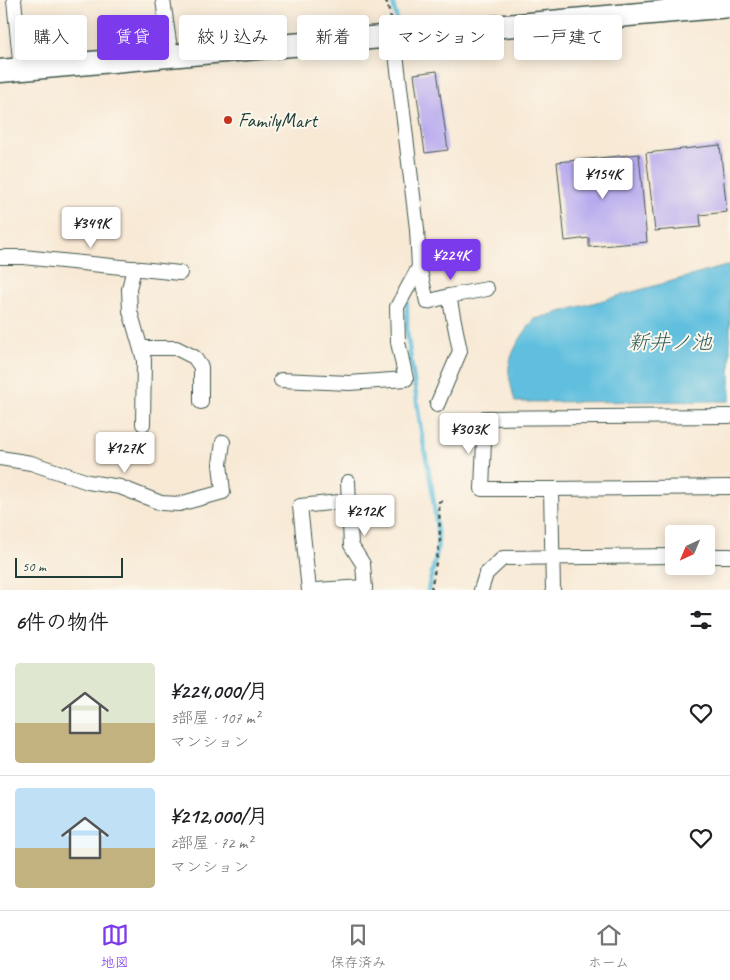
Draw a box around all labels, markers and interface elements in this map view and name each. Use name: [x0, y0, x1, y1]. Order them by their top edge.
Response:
chip: 購入: [15, 15, 87, 60]
chip: 賃貸: [97, 15, 169, 60]
chip: 絞り込み: [179, 15, 287, 60]
chip: 新着: [297, 15, 369, 60]
chip: マンション: [379, 15, 504, 60]
chip: 一戸建て: [514, 15, 622, 60]
place label: FamilyMart: [238, 108, 319, 133]
marker: FamilyMart: [222, 114, 234, 126]
pin: ¥154K: [568, 158, 638, 200]
text: ¥154K: [585, 164, 621, 184]
pin: ¥349K: [56, 206, 126, 249]
text: ¥349K: [73, 213, 109, 233]
pin: ¥224K: [416, 238, 486, 281]
text: ¥224K: [433, 245, 469, 265]
water label: 新井ノ池: [628, 329, 713, 355]
pin: ¥303K: [434, 412, 504, 455]
text: ¥303K: [451, 419, 487, 439]
pin: ¥127K: [90, 432, 160, 474]
text: ¥127K: [107, 438, 143, 458]
pin: ¥212K: [330, 494, 400, 537]
text: ¥212K: [347, 501, 383, 521]
north arrow: [665, 525, 715, 575]
map controls: [665, 525, 715, 575]
scale bar: [15, 555, 122, 578]
text: 50 m: [22, 558, 46, 575]
icon: filters: [687, 606, 715, 634]
text: 6件の物件: [15, 609, 109, 635]
text: ¥224,000/月: [170, 678, 268, 704]
icon: home: [55, 683, 115, 743]
icon: heart: [687, 699, 715, 727]
text: 3部屋 · 107 m²: [170, 708, 260, 728]
text: マンション: [170, 732, 249, 752]
text: ¥212,000/月: [170, 803, 268, 829]
icon: home: [55, 808, 115, 868]
icon: heart: [687, 824, 715, 852]
text: 2部屋 · 72 m²: [170, 833, 252, 853]
text: マンション: [170, 857, 249, 877]
tab: 地図: [101, 921, 129, 971]
tab: 保存済み: [330, 921, 386, 971]
tab: ホーム: [588, 921, 629, 971]

